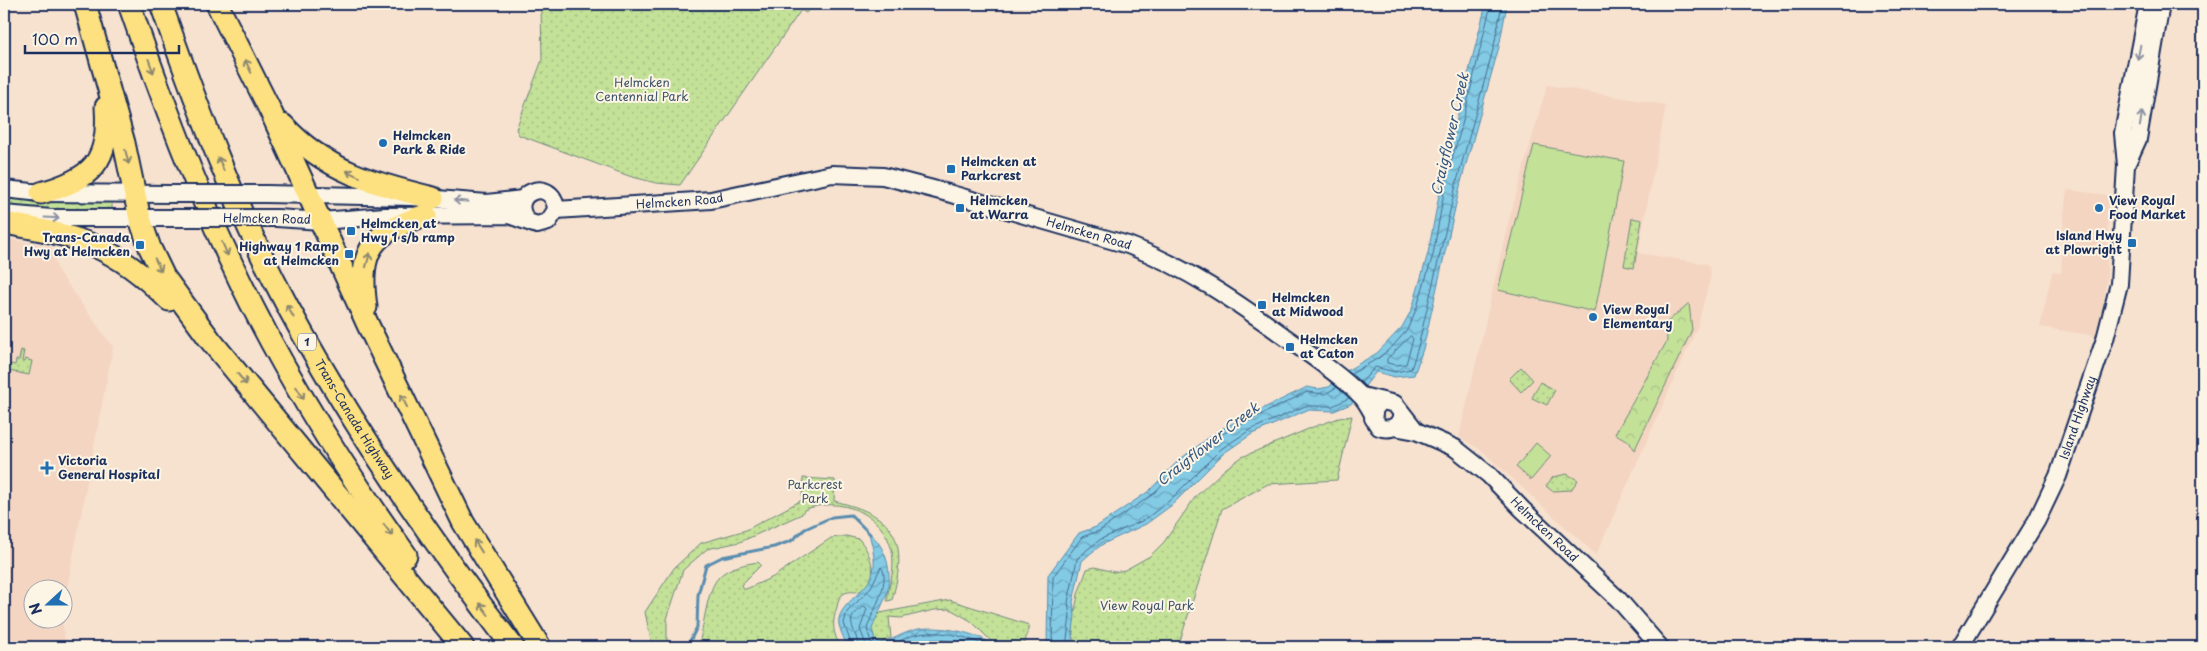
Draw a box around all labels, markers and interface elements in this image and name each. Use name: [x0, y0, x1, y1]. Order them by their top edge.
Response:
scale bar: [25, 22, 179, 54]
text: 100 m: [32, 27, 78, 50]
one-way arrow: [2134, 43, 2143, 59]
one-way arrow: [147, 58, 156, 73]
one-way arrow: [243, 59, 252, 74]
water label: Craigflower Creek: [1425, 69, 1474, 197]
park label: Helmcken Centennial Park: [595, 73, 689, 105]
one-way arrow: [2136, 111, 2146, 127]
place label: Helmcken Park & Ride: [393, 126, 466, 158]
marker: Helmcken Park & Ride: [377, 137, 389, 149]
one-way arrow: [123, 149, 132, 165]
place label: Helmcken at Parkcrest: [961, 152, 1037, 184]
one-way arrow: [216, 157, 226, 172]
marker: Helmcken at Parkcrest: [945, 163, 957, 175]
one-way arrow: [346, 169, 361, 179]
street label: Helmcken Road: [635, 188, 725, 213]
place label: Helmcken at Warra: [970, 191, 1029, 223]
place label: View Royal Food Market: [2109, 191, 2186, 223]
one-way arrow: [453, 196, 469, 206]
marker: Helmcken at Warra: [954, 202, 966, 214]
marker: View Royal Food Market: [2093, 202, 2105, 214]
street label: Helmcken Road: [223, 208, 311, 228]
street label: Helmcken Road: [1044, 212, 1134, 254]
one-way arrow: [44, 213, 60, 222]
place label: Helmcken at Hwy 1 s/b ramp: [361, 214, 455, 246]
marker: Helmcken at Hwy 1 s/b ramp: [345, 225, 357, 237]
place label: Island Hwy at Plowright: [2046, 226, 2122, 258]
place label: Trans-Canada Hwy at Helmcken: [24, 228, 131, 260]
place label: Highway 1 Ramp at Helmcken: [239, 237, 339, 269]
marker: Island Hwy at Plowright: [2126, 237, 2138, 249]
marker: Trans-Canada Hwy at Helmcken: [134, 239, 146, 251]
one-way arrow: [221, 241, 230, 256]
marker: Highway 1 Ramp at Helmcken: [343, 248, 355, 260]
one-way arrow: [363, 252, 373, 268]
one-way arrow: [154, 257, 163, 272]
place label: Helmcken at Midwood: [1272, 288, 1343, 320]
marker: Helmcken at Midwood: [1256, 299, 1268, 311]
place label: View Royal Elementary: [1603, 300, 1672, 332]
one-way arrow: [285, 304, 295, 319]
marker: View Royal Elementary: [1587, 311, 1599, 323]
place label: Helmcken at Caton: [1300, 330, 1358, 362]
road number: 1: [298, 334, 316, 351]
marker: Helmcken at Caton: [1284, 341, 1296, 353]
street label: Trans-Canada Highway: [311, 355, 399, 482]
one-way arrow: [236, 372, 248, 385]
street label: Island Highway: [2054, 373, 2100, 462]
one-way arrow: [296, 386, 306, 400]
one-way arrow: [399, 394, 409, 409]
water label: Craigflower Creek: [1152, 396, 1265, 490]
place label: Victoria General Hospital: [58, 451, 160, 483]
marker: Victoria General Hospital: [40, 461, 54, 475]
park label: Parkcrest Park: [787, 475, 843, 507]
street label: Helmcken Road: [1507, 492, 1583, 566]
one-way arrow: [382, 523, 393, 536]
one-way arrow: [472, 540, 482, 554]
north arrow: [22, 578, 72, 628]
park label: View Royal Park: [1100, 596, 1194, 614]
text: N: [24, 600, 47, 618]
one-way arrow: [478, 603, 489, 616]

